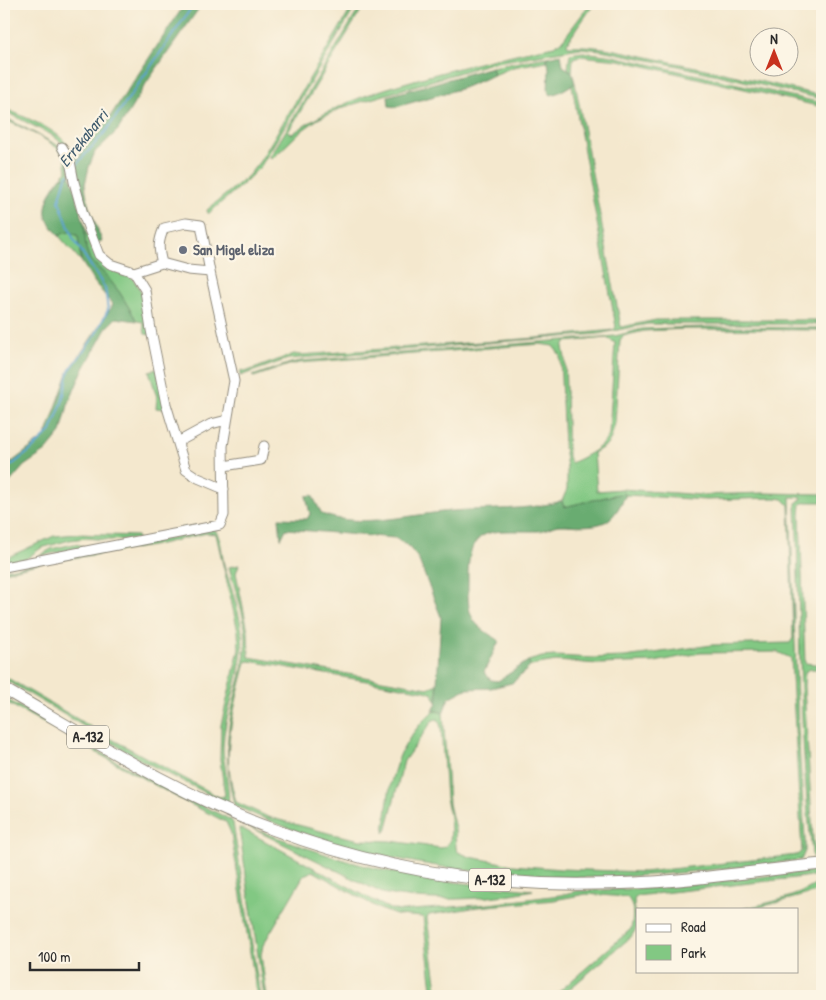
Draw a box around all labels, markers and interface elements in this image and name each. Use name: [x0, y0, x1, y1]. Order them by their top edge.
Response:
north arrow: [748, 28, 798, 78]
text: N: [770, 29, 778, 48]
water label: Errekabarri: [53, 104, 114, 171]
place label: San Migel eliza: [193, 239, 274, 261]
marker: San Migel eliza: [177, 244, 189, 256]
road number: A-132: [67, 726, 109, 749]
road number: A-132: [469, 868, 511, 892]
legend: [636, 908, 798, 972]
text: Road: [681, 916, 706, 937]
scale bar: [30, 940, 139, 972]
text: Park: [681, 942, 706, 963]
text: 100 m: [38, 946, 71, 967]

